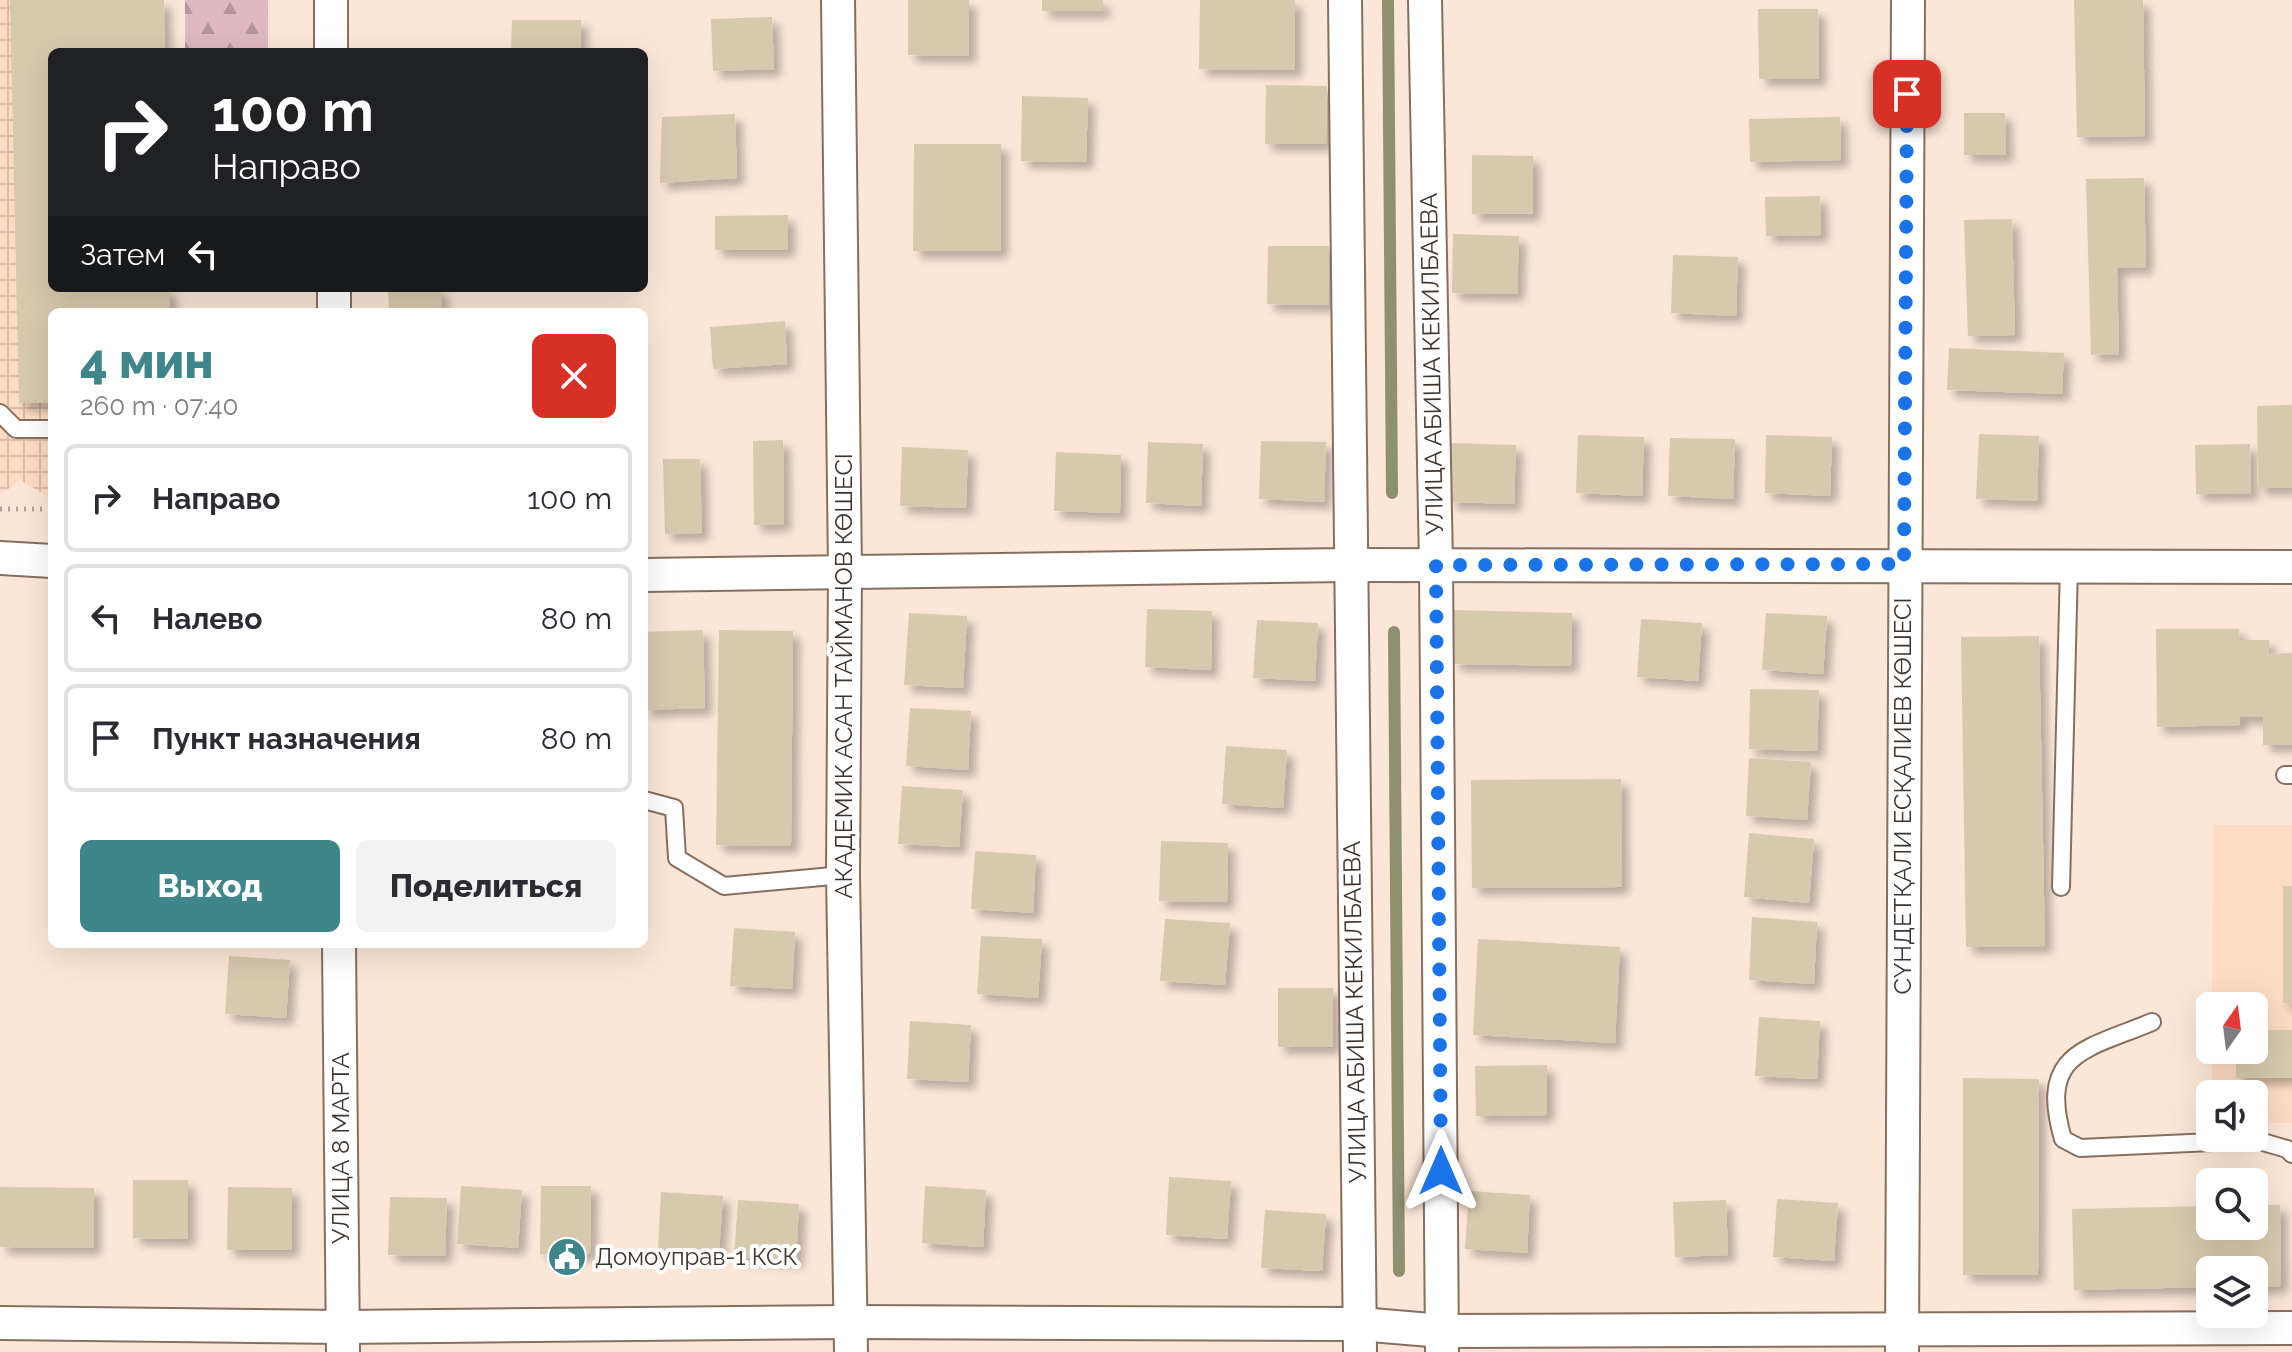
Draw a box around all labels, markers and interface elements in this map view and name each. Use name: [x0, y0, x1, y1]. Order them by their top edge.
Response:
pin: [1873, 60, 1941, 128]
icon: arrive: [1885, 72, 1929, 116]
text: 100 m: [212, 78, 374, 144]
icon: right: [80, 80, 184, 184]
text: Направо: [212, 145, 361, 187]
street label: УЛИЦА АБИША КЕКИЛБАЕВА: [1414, 193, 1449, 535]
icon: left: [181, 232, 225, 276]
text: Затем: [80, 237, 165, 272]
text: 4 мин: [80, 333, 214, 389]
button: close: [532, 334, 616, 418]
text: 260 m · 07:40: [80, 391, 238, 421]
street label: АКАДЕМИК АСАН ТАЙМАНОВ КӨШЕСІ: [829, 453, 858, 899]
icon: right: [84, 476, 128, 520]
text: Направо: [152, 481, 281, 516]
text: 100 m: [527, 481, 612, 516]
icon: left: [84, 596, 128, 640]
street label: СҮНДЕТҚАЛИ ЕСҚАЛИЕВ КӨШЕСІ: [1888, 598, 1917, 994]
text: Налево: [152, 601, 262, 636]
text: 80 m: [541, 601, 612, 636]
icon: arrive: [84, 716, 128, 760]
text: Пункт назначения: [152, 721, 421, 756]
text: 80 m: [541, 721, 612, 756]
button: Выход: [80, 840, 340, 932]
button: Поделиться: [356, 840, 616, 932]
street label: УЛИЦА АБИША КЕКИЛБАЕВА: [1337, 841, 1372, 1183]
north arrow: [2196, 992, 2268, 1064]
map controls: [2196, 992, 2268, 1328]
street label: УЛИЦА 8 МАРТА: [326, 1052, 355, 1244]
button: sound: [2196, 1080, 2268, 1152]
position arrow: [1399, 1129, 1483, 1213]
button: search: [2196, 1168, 2268, 1240]
public building icon: Домоуправ-1 КСК: [546, 1236, 588, 1278]
place label: Домоуправ-1 КСК: [595, 1242, 798, 1271]
button: layers: [2196, 1256, 2268, 1328]

